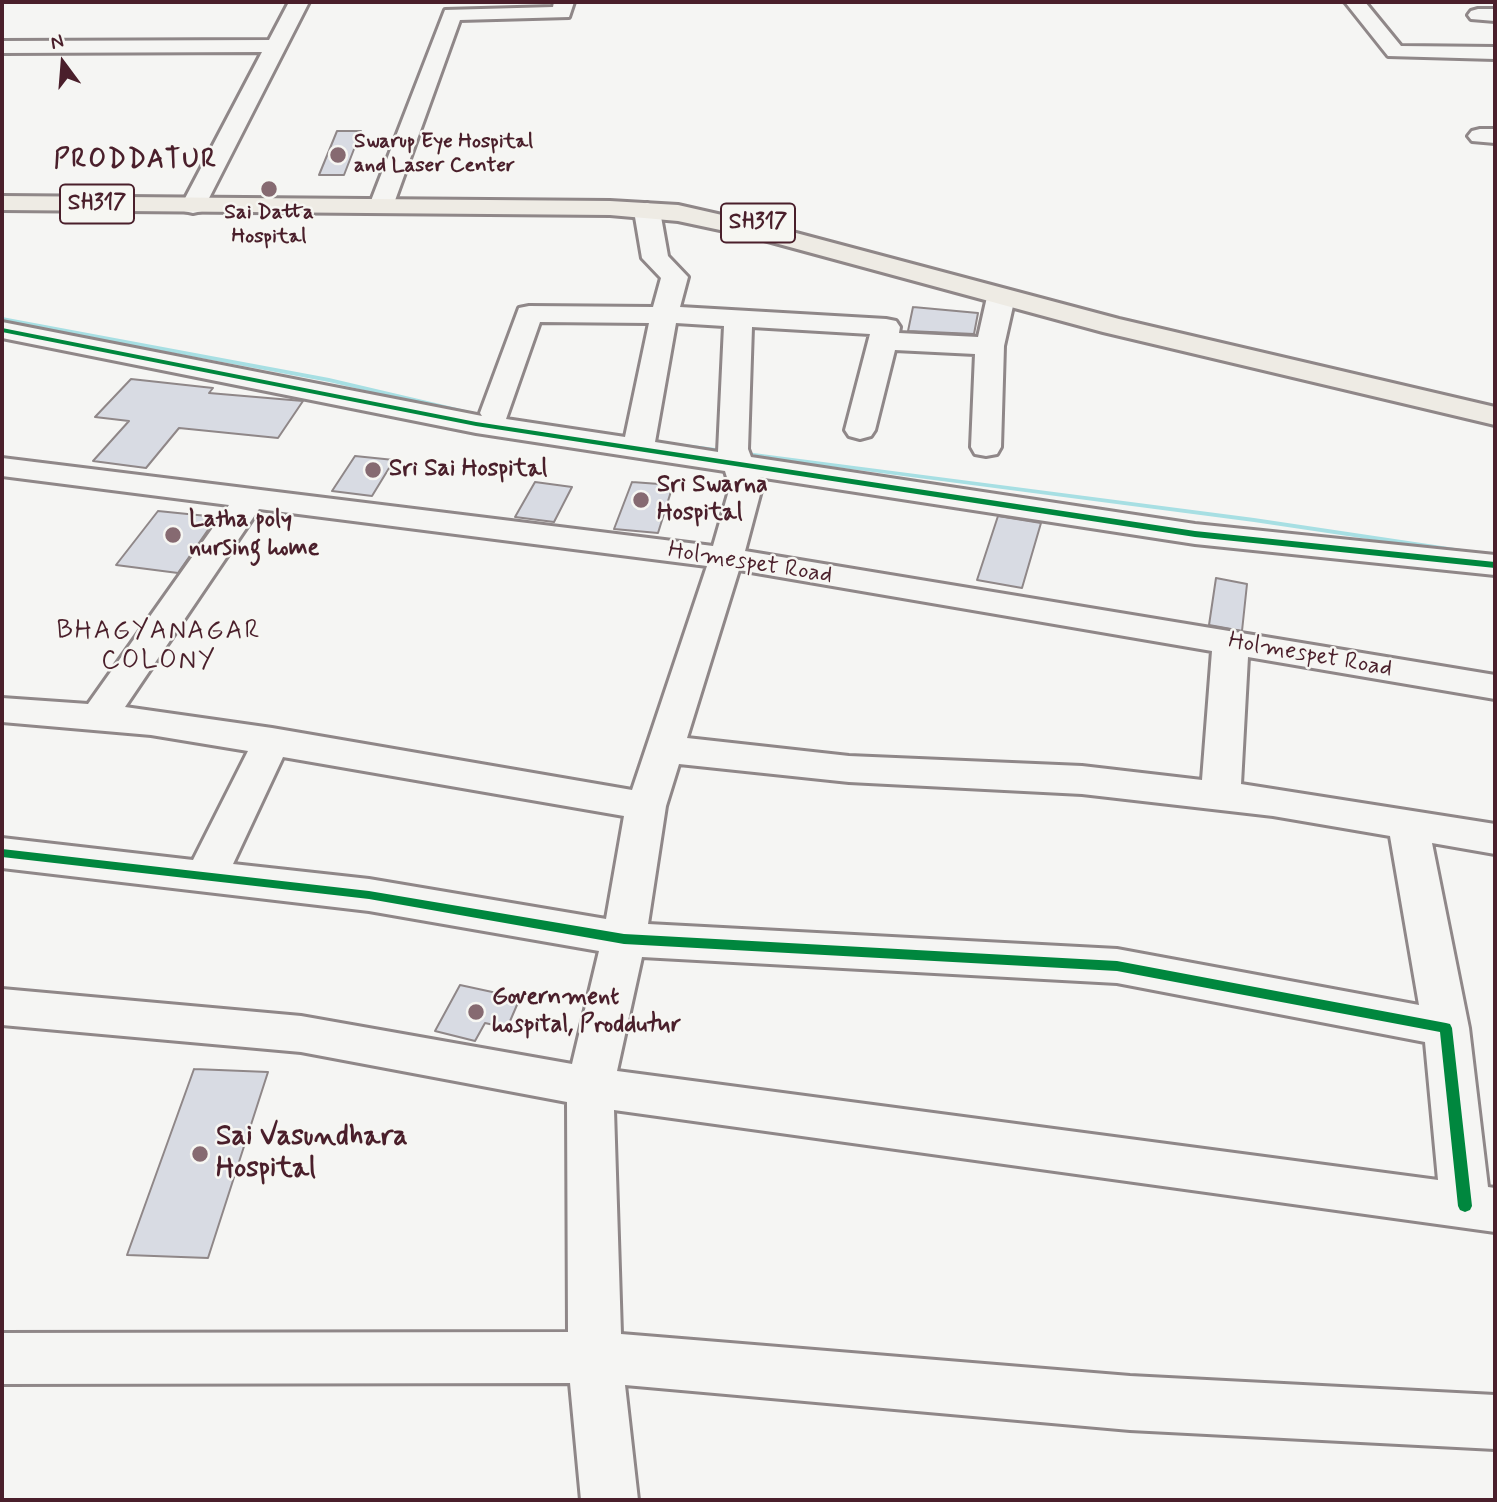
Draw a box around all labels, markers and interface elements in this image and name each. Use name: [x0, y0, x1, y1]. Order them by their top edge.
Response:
north arrow: [28, 28, 98, 98]
text: N: [48, 29, 67, 56]
place label: Swarup Eye Hospital and Laser Center: [354, 130, 533, 180]
marker: Swarup Eye Hospital and Laser Center: [328, 145, 348, 165]
district label: PRODDATUR: [52, 146, 220, 178]
marker: Sai Datta Hospital: [259, 179, 279, 199]
road number: SH317: [60, 184, 134, 224]
place label: Sai Datta Hospital: [224, 201, 314, 251]
road number: SH317: [721, 204, 795, 243]
place label: Sri Sai Hospital: [389, 456, 547, 484]
marker: Sri Sai Hospital: [363, 460, 383, 480]
place label: Sri Swarna Hospital: [657, 472, 768, 528]
marker: Sri Swarna Hospital: [631, 490, 651, 510]
place label: Latha poly nursing home: [189, 507, 319, 563]
marker: Latha poly nursing home: [163, 525, 183, 545]
street label: Holmespet Road: [666, 537, 834, 591]
district label: BHAGYANAGAR COLONY: [58, 617, 260, 678]
street label: Holmespet Road: [1226, 627, 1394, 685]
place label: Government hospital, Proddutur: [492, 984, 681, 1040]
marker: Government hospital, Proddutur: [466, 1002, 486, 1022]
place label: Sai Vasundhara Hospital: [216, 1121, 408, 1187]
marker: Sai Vasundhara Hospital: [190, 1144, 210, 1164]

